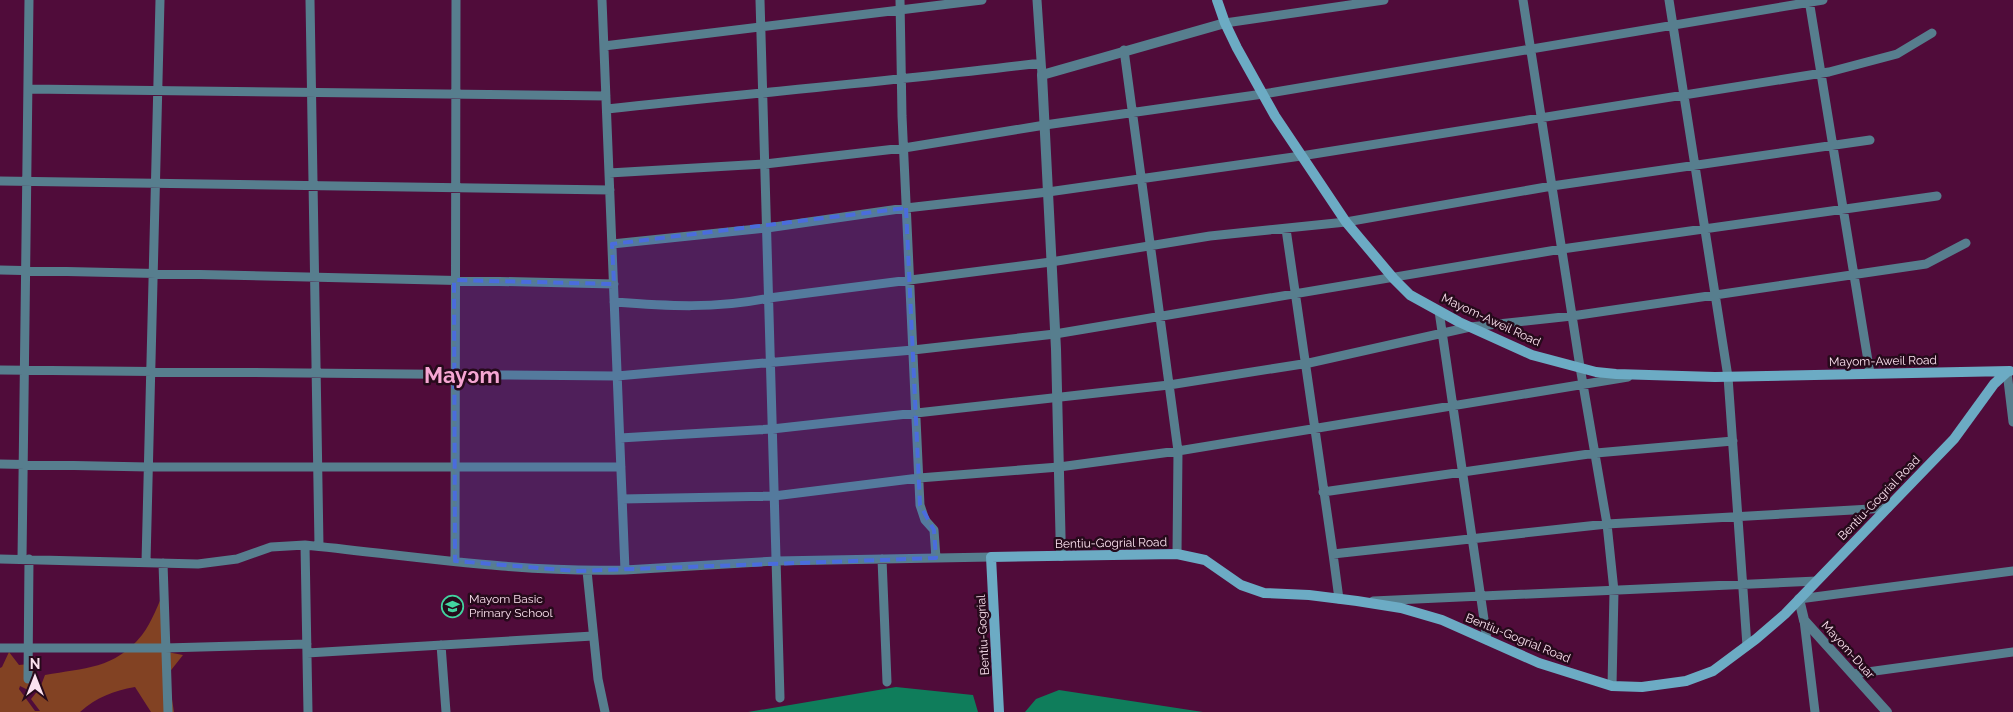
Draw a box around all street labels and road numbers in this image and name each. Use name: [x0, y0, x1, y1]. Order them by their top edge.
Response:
street label: Mayom-Aweil Road: [1439, 291, 1543, 349]
street label: Mayom-Aweil Road: [1829, 353, 1937, 369]
street label: Bentiu-Gogrial Road: [1835, 453, 1923, 543]
street label: Bentiu-Gogrial Road: [1055, 535, 1167, 551]
street label: Bentiu-Gogrial: [974, 594, 992, 676]
street label: Bentiu-Gogrial Road: [1463, 611, 1573, 665]
street label: Mayom-Duar: [1818, 618, 1878, 682]

